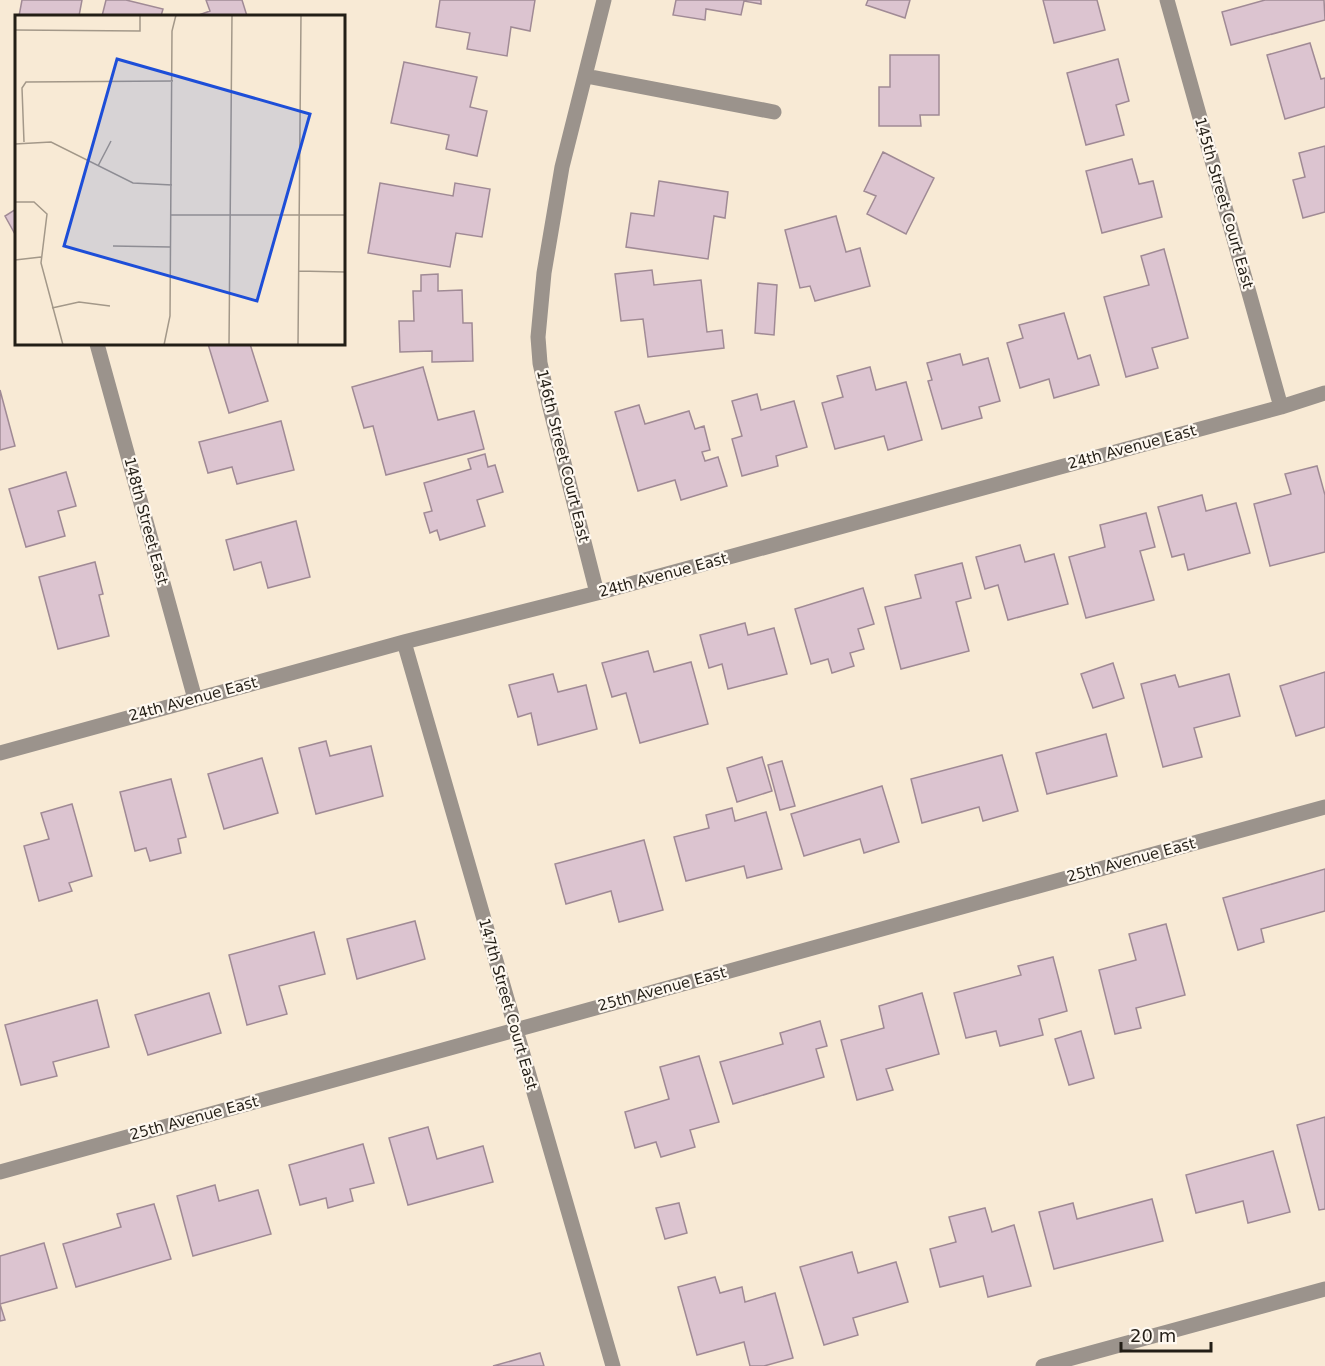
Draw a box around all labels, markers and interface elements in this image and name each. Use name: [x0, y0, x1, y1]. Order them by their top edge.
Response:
inset map: [15, 15, 345, 345]
street label: 145th Street Court East: [1191, 115, 1257, 291]
street label: 146th Street Court East: [533, 368, 593, 544]
street label: 24th Avenue East: [1066, 421, 1198, 473]
street label: 148th Street East: [120, 455, 172, 587]
street label: 24th Avenue East: [597, 549, 729, 601]
street label: 24th Avenue East: [127, 673, 259, 725]
street label: 25th Avenue East: [1065, 834, 1197, 886]
street label: 147th Street Court East: [475, 916, 541, 1092]
street label: 25th Avenue East: [596, 963, 728, 1015]
street label: 25th Avenue East: [128, 1092, 260, 1144]
scale bar: [1121, 1315, 1211, 1353]
text: 20 m: [1130, 1325, 1176, 1346]

